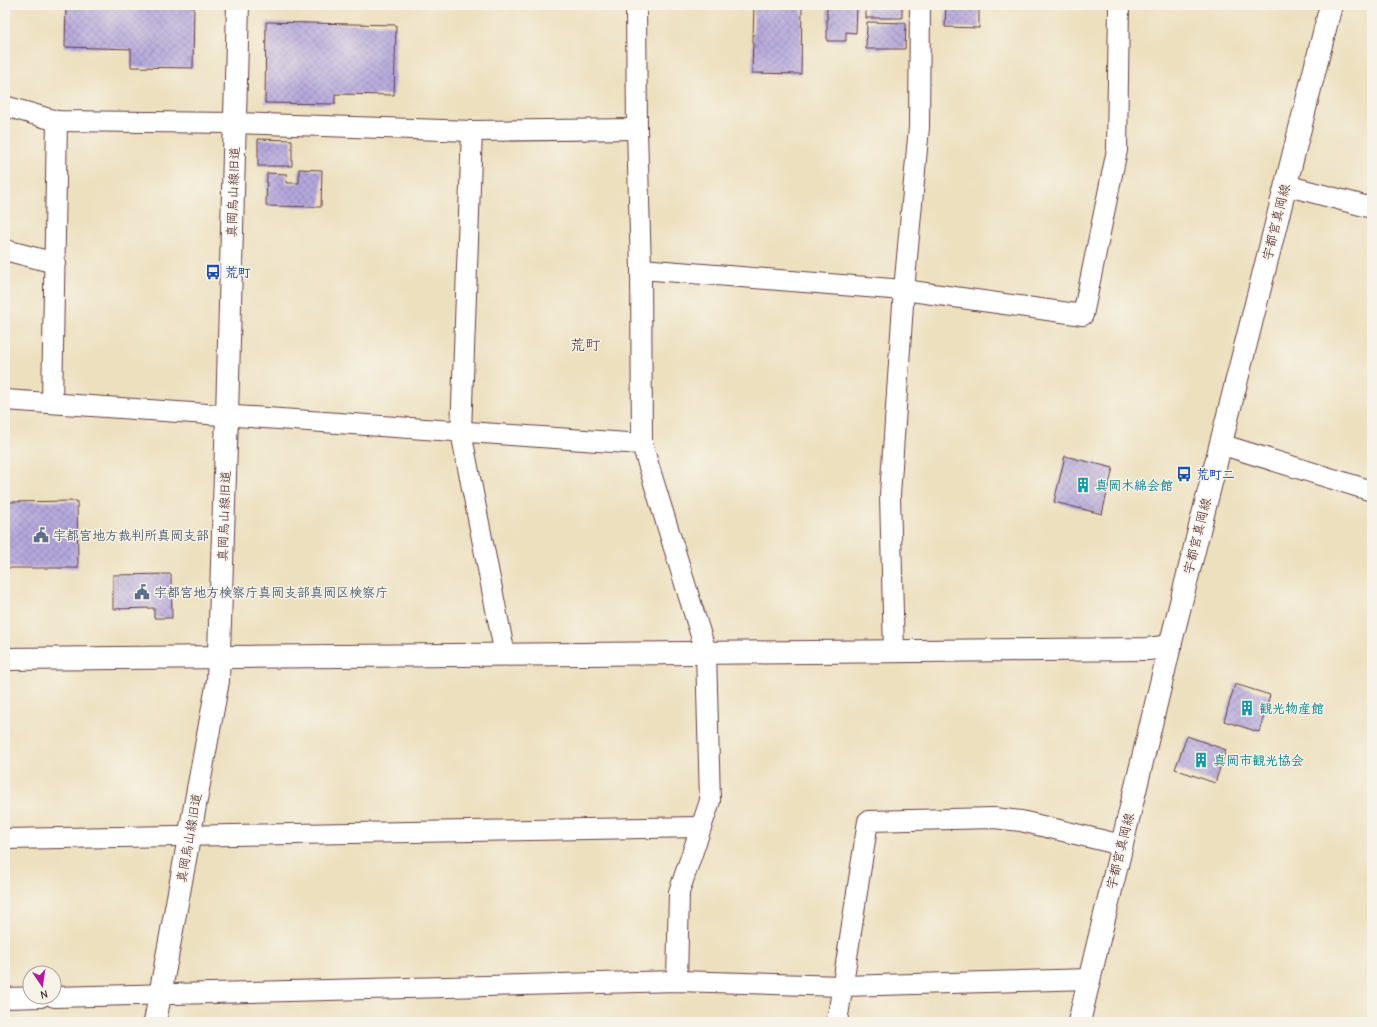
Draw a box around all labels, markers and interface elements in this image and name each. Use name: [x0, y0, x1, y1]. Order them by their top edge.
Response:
street label: 真岡烏山線旧道: [224, 146, 242, 238]
street label: 宇都宮真岡線: [1259, 181, 1293, 262]
bus stop icon: 荒町: [204, 263, 222, 281]
place label: 荒町: [225, 265, 251, 280]
district label: 荒町: [570, 336, 601, 354]
bus stop icon: 荒町二: [1175, 465, 1193, 483]
place label: 荒町二: [1196, 467, 1235, 482]
street label: 真岡烏山線旧道: [215, 470, 233, 562]
building icon: 真岡木綿会館: [1074, 476, 1092, 494]
place label: 真岡木綿会館: [1095, 478, 1173, 493]
street label: 宇都宮真岡線: [1180, 495, 1214, 576]
public building icon: 宇都宮地方裁判所真岡支部: [32, 526, 50, 544]
place label: 宇都宮地方裁判所真岡支部: [53, 528, 209, 543]
public building icon: 宇都宮地方検察庁真岡支部真岡区検察庁: [133, 583, 151, 601]
place label: 宇都宮地方検察庁真岡支部真岡区検察庁: [154, 585, 388, 600]
building icon: 観光物産館: [1238, 699, 1256, 717]
place label: 観光物産館: [1259, 701, 1324, 716]
building icon: 真岡市観光協会: [1192, 751, 1210, 769]
place label: 真岡市観光協会: [1213, 753, 1304, 768]
street label: 真岡烏山線旧道: [174, 792, 204, 884]
street label: 宇都宮真岡線: [1103, 810, 1137, 891]
north arrow: [22, 965, 62, 1005]
text: N: [39, 987, 49, 1001]

